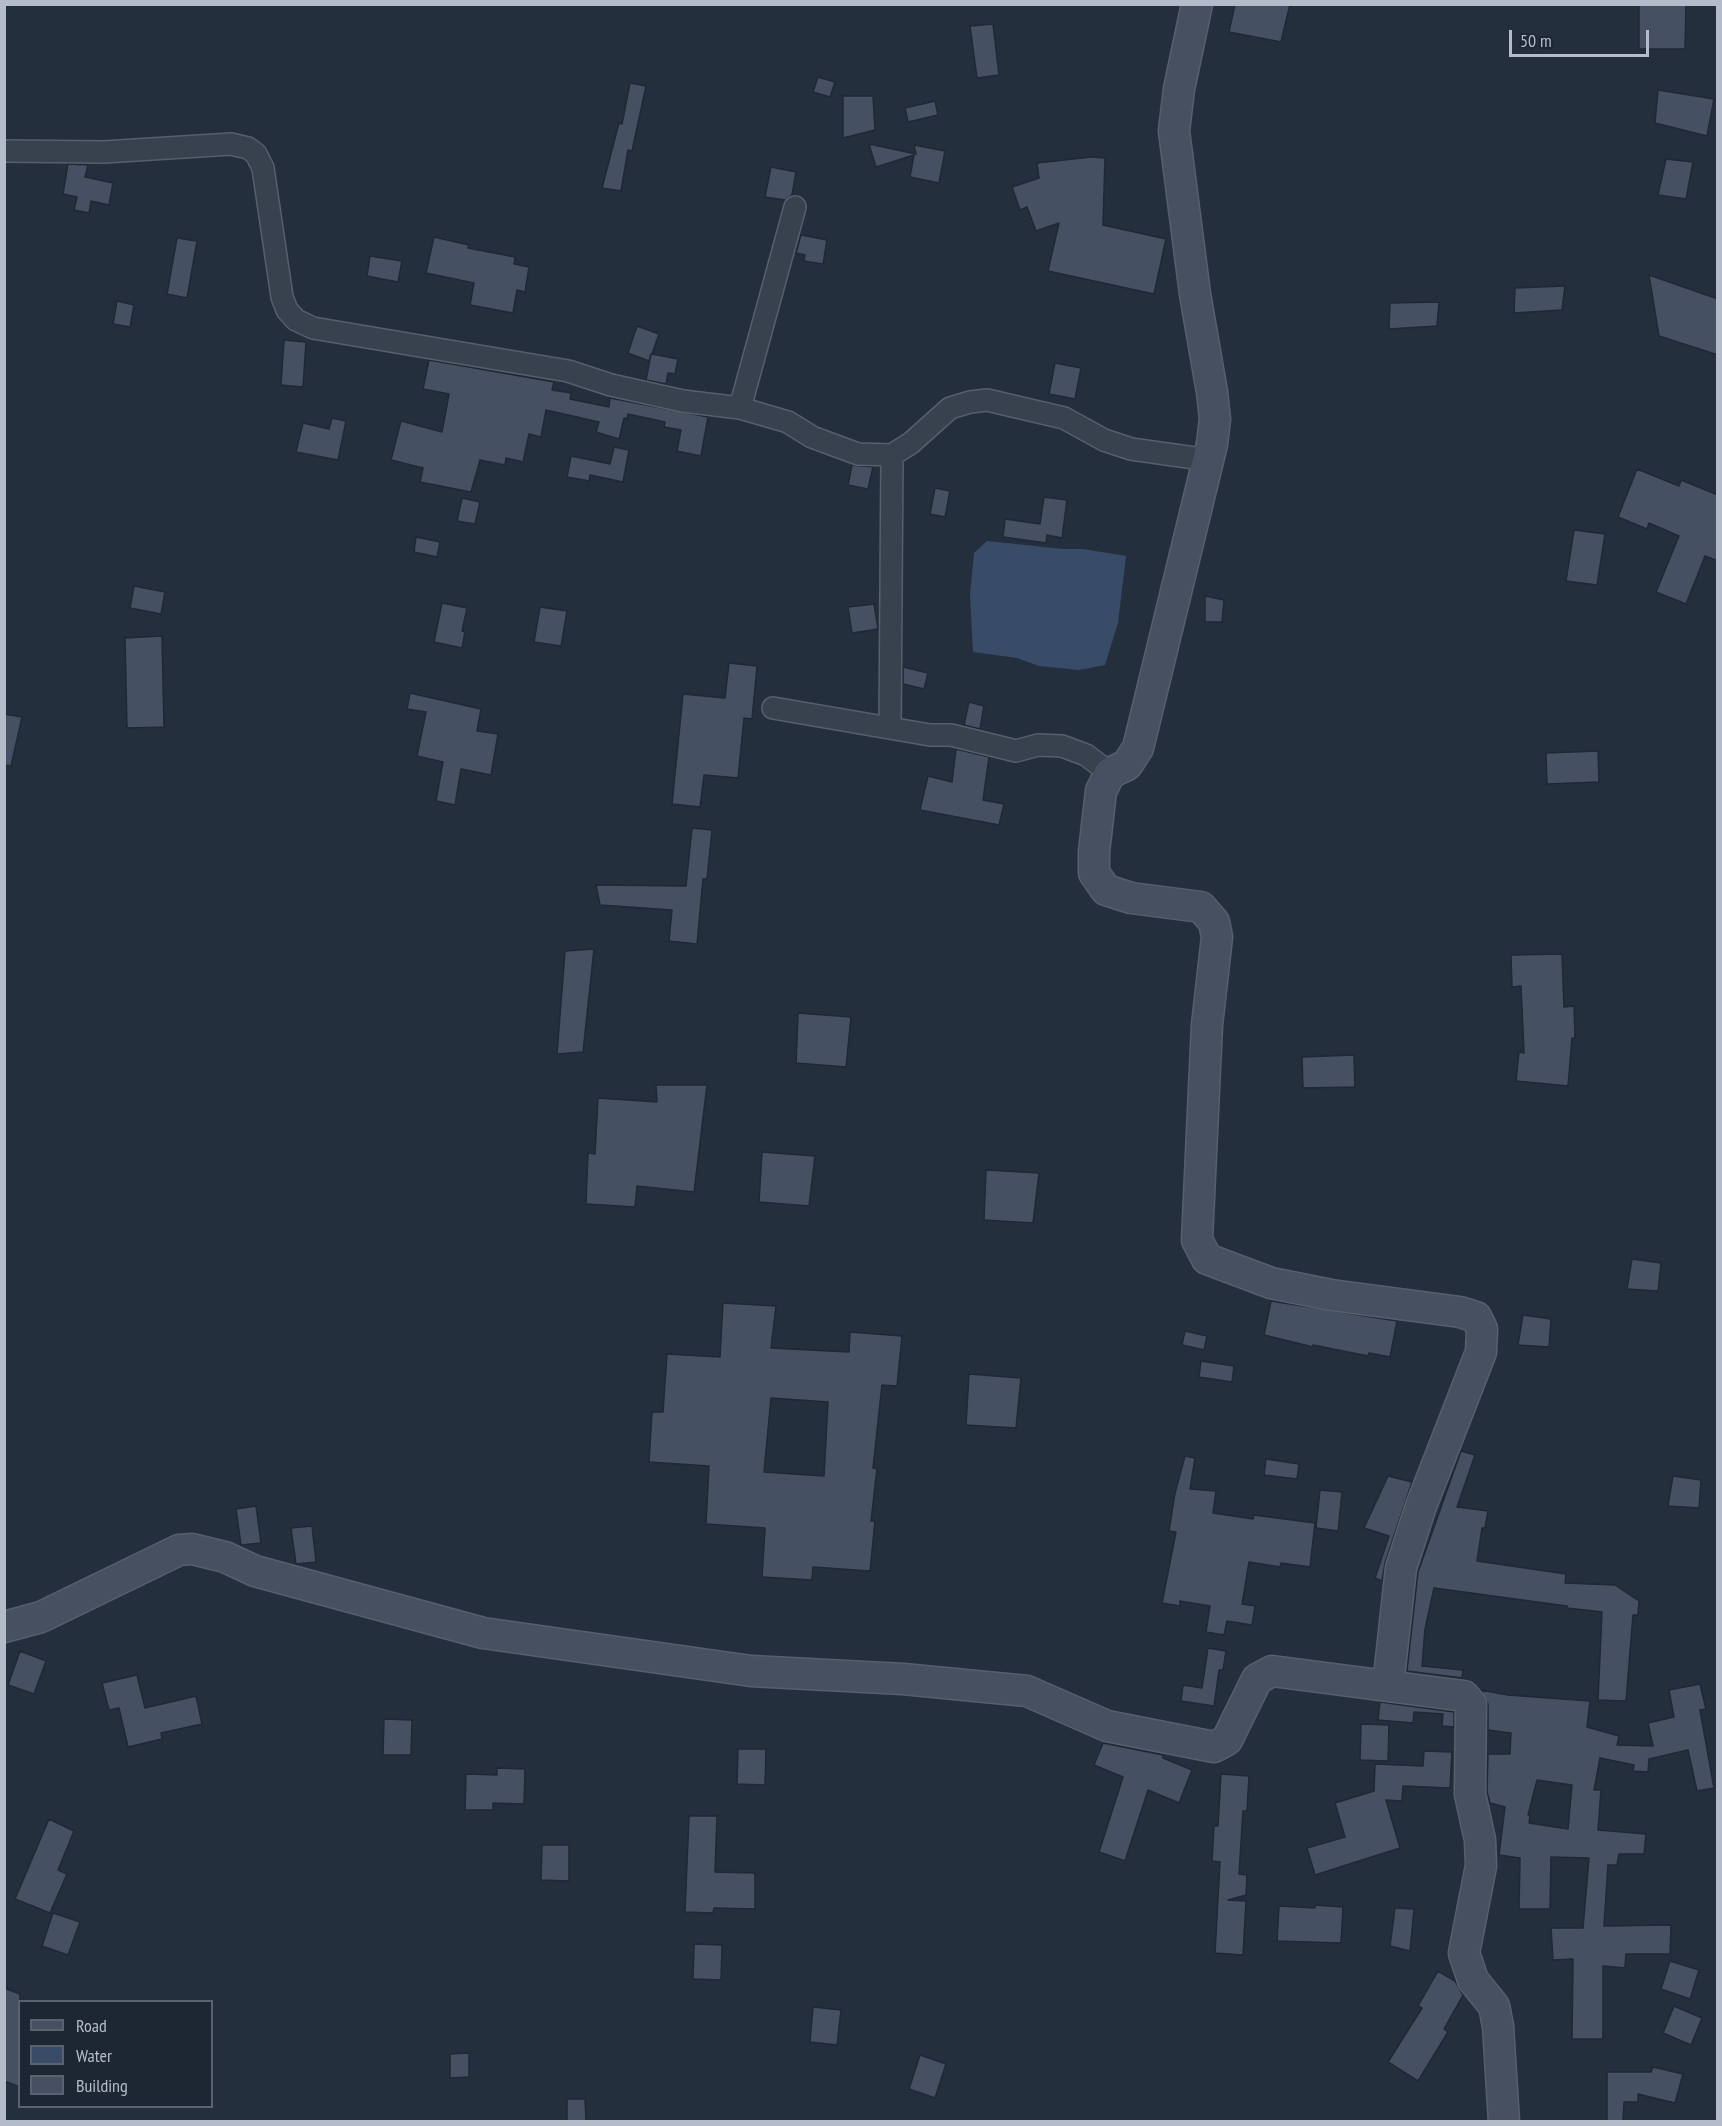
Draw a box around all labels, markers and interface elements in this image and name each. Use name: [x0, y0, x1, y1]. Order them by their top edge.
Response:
scale bar: [1512, 18, 1652, 56]
text: 50 m: [1520, 29, 1552, 52]
legend: [18, 2000, 213, 2108]
text: Road: [76, 2014, 107, 2037]
text: Water: [76, 2044, 112, 2067]
text: Building: [76, 2074, 128, 2097]

